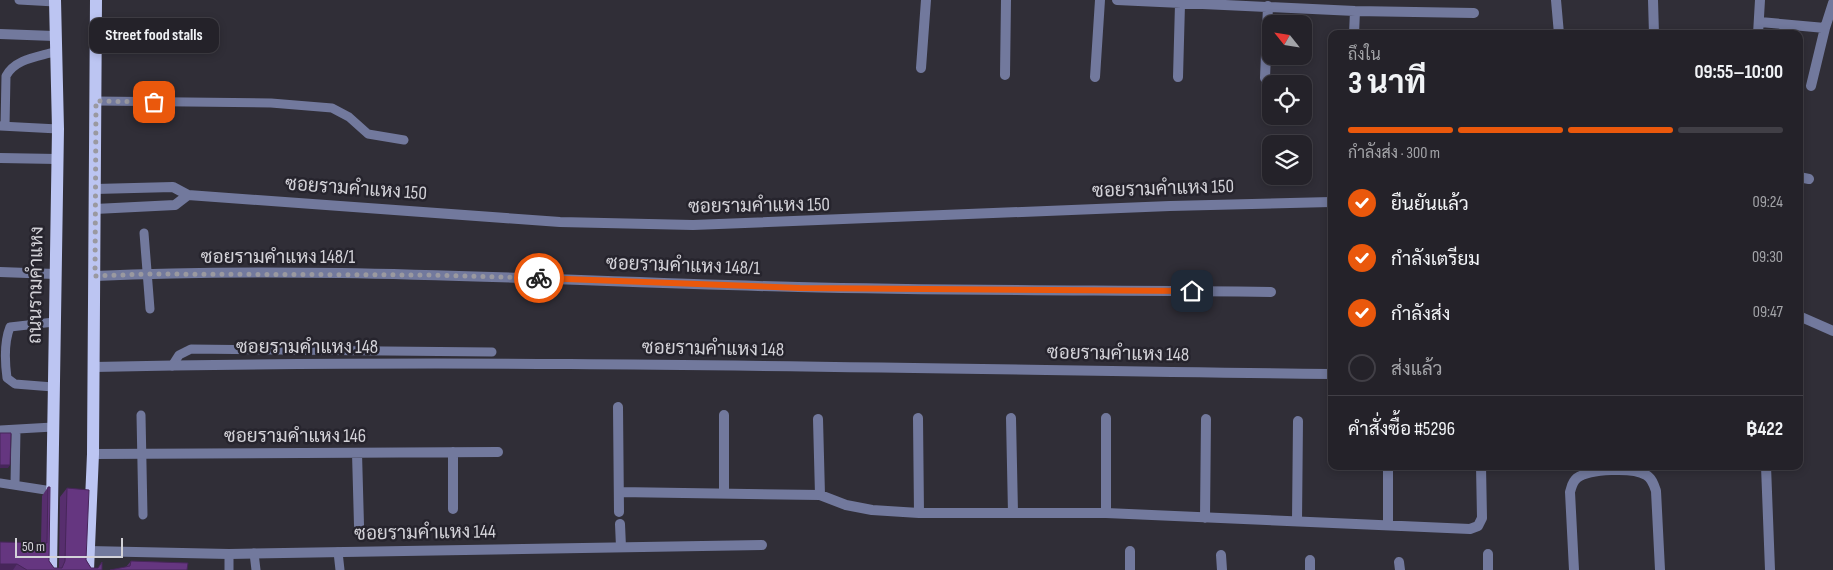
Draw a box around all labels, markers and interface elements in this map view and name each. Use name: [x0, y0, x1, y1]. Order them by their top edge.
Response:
north arrow: [1262, 15, 1312, 65]
map controls: [1262, 15, 1312, 185]
callout: Street food stalls: [89, 17, 219, 52]
text: Street food stalls: [105, 26, 203, 45]
text: ถึงใน: [1348, 46, 1381, 65]
text: 09:55–10:00: [1694, 61, 1783, 84]
text: 3 นาที: [1348, 64, 1426, 103]
button: locate: [1262, 75, 1312, 125]
pin: [133, 81, 175, 123]
icon: bag: [140, 88, 168, 116]
button: layers: [1262, 135, 1312, 185]
text: กำลังส่ง · 300 m: [1348, 144, 1440, 163]
street label: ซอยรามคำแหง 150: [284, 173, 428, 205]
street label: ซอยรามคำแหง 150: [1092, 175, 1234, 203]
icon: check: [1348, 189, 1376, 217]
street label: ซอยรามคำแหง 150: [688, 193, 830, 219]
text: ยืนยันแล้ว: [1391, 193, 1469, 216]
text: 09:24: [1753, 193, 1783, 212]
street label: ถนนรามคำแหง: [23, 226, 49, 344]
icon: check: [1348, 244, 1376, 272]
street label: ซอยรามคำแหง 148/1: [201, 246, 356, 269]
text: กำลังเตรียม: [1391, 248, 1480, 271]
text: 09:30: [1752, 248, 1783, 267]
street label: ซอยรามคำแหง 148/1: [605, 252, 761, 280]
courier: [514, 253, 564, 303]
icon: bike: [525, 264, 553, 292]
pin: [1171, 270, 1213, 312]
icon: home: [1178, 277, 1206, 305]
icon: check: [1348, 299, 1376, 327]
text: กำลังส่ง: [1391, 303, 1450, 326]
text: 09:47: [1753, 303, 1783, 322]
street label: ซอยรามคำแหง 148: [236, 336, 378, 359]
street label: ซอยรามคำแหง 148: [642, 336, 784, 362]
street label: ซอยรามคำแหง 148: [1047, 341, 1189, 367]
text: ส่งแล้ว: [1391, 358, 1442, 381]
text: คำสั่งซื้อ #5296: [1348, 418, 1455, 441]
text: ฿422: [1746, 418, 1783, 441]
street label: ซอยรามคำแหง 146: [224, 425, 366, 448]
street label: ซอยรามคำแหง 144: [354, 520, 496, 546]
scale bar: [15, 535, 122, 558]
text: 50 m: [22, 538, 45, 555]

